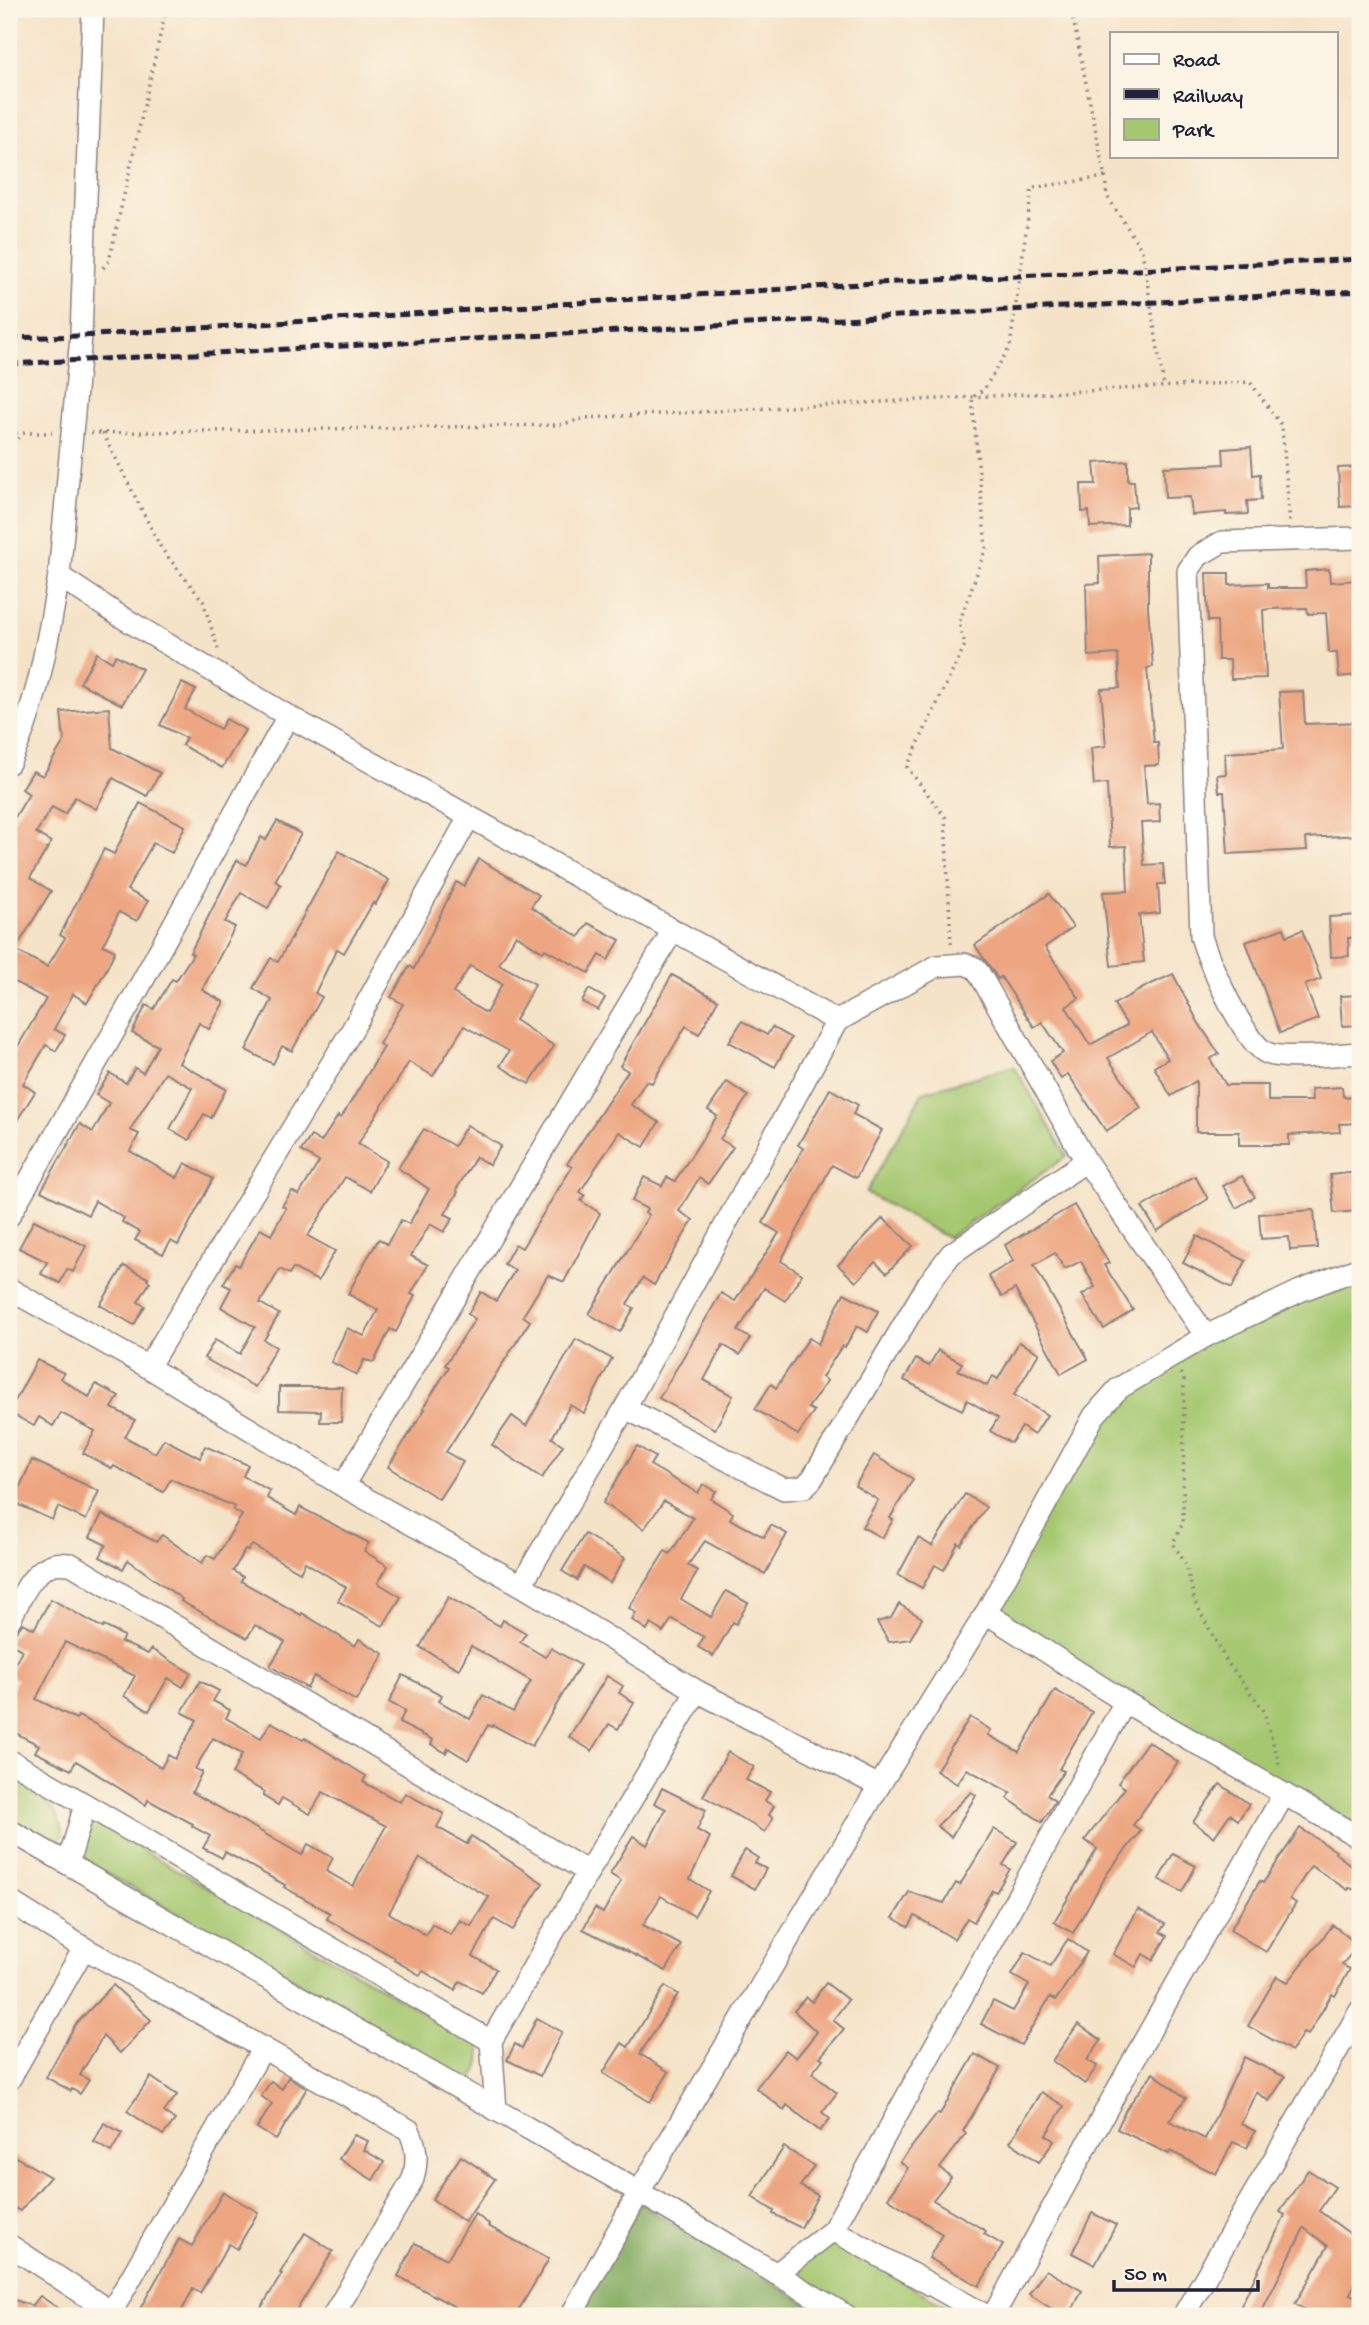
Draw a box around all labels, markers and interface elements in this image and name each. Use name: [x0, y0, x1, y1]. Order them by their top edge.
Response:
legend: [1110, 32, 1338, 158]
text: Road: [1173, 50, 1221, 75]
text: Railway: [1173, 86, 1243, 111]
text: Park: [1172, 120, 1216, 145]
scale bar: [1114, 2248, 1257, 2292]
text: 50 m: [1124, 2264, 1167, 2289]

